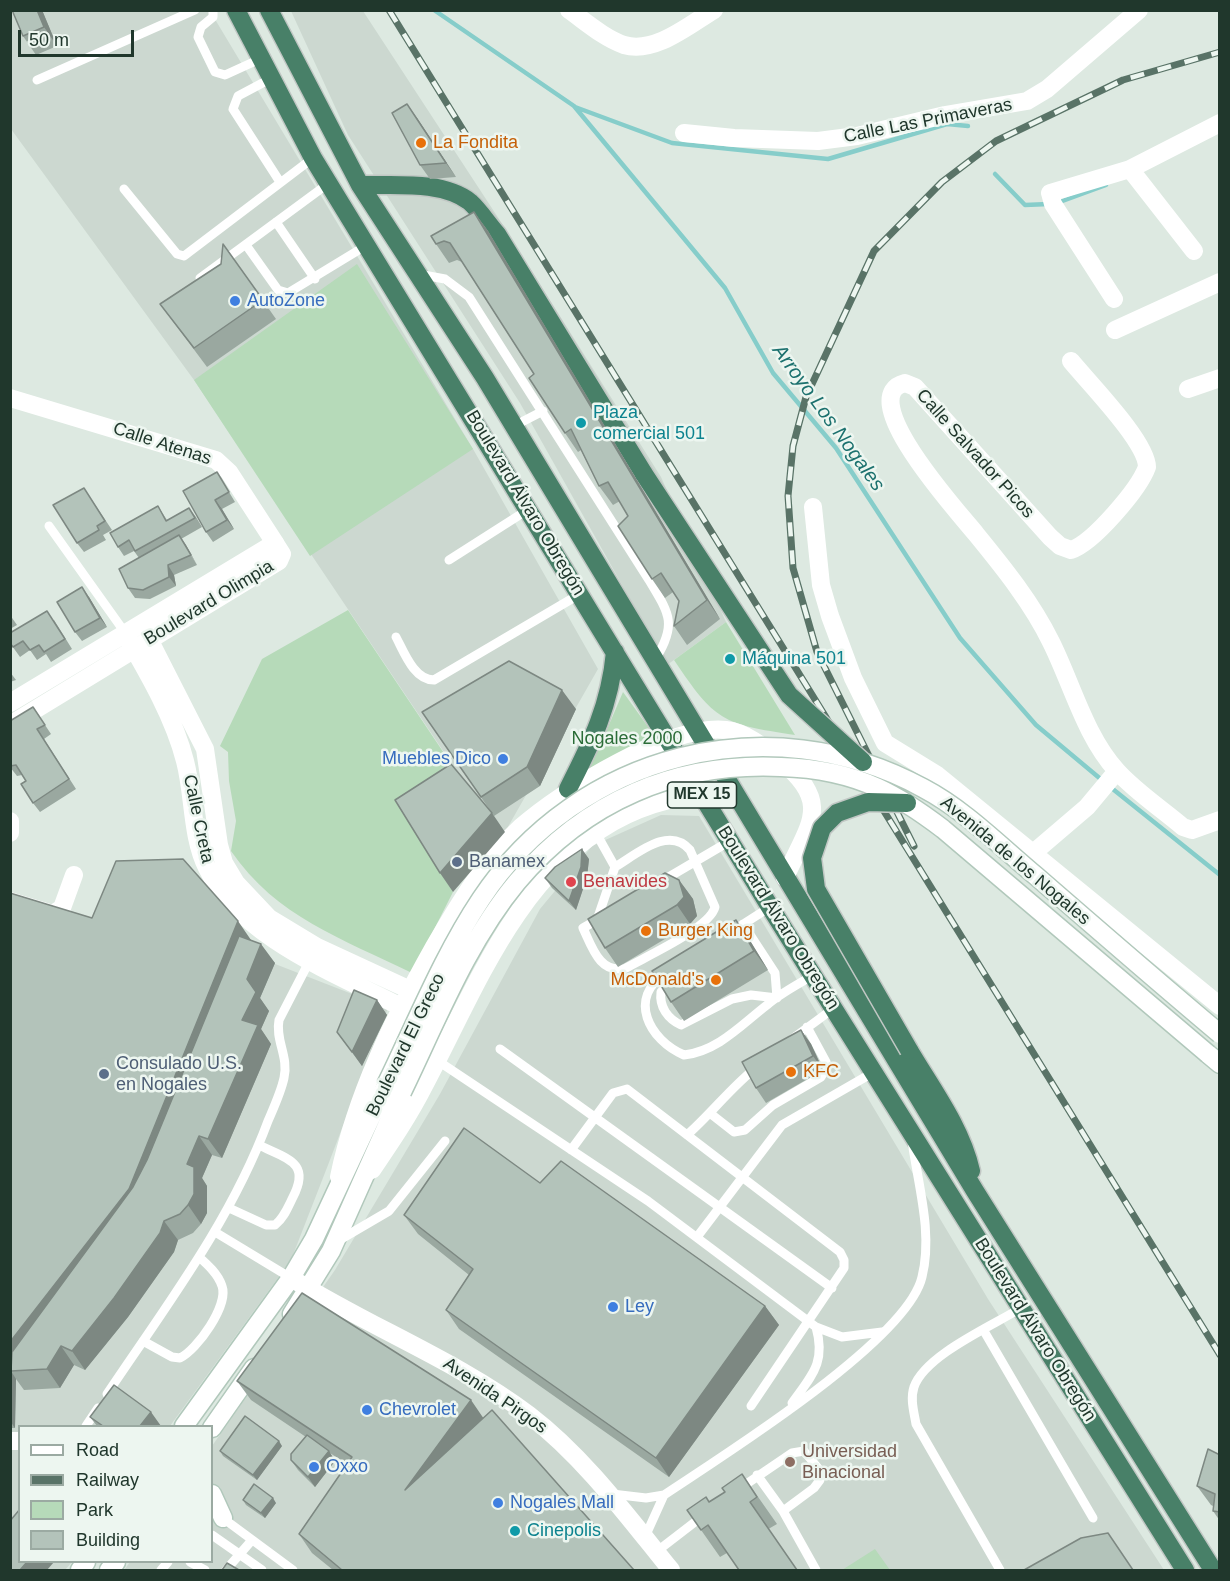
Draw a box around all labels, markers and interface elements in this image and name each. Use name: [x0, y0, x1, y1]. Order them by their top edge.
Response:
scale bar: [21, 18, 136, 56]
text: 50 m: [29, 30, 69, 50]
street label: Calle Las Primaveras: [842, 94, 1014, 148]
place label: La Fondita: [433, 132, 518, 154]
marker: La Fondita: [414, 136, 428, 150]
place label: AutoZone: [247, 290, 325, 312]
marker: AutoZone: [228, 294, 242, 308]
water label: Arroyo Los Nogales: [767, 340, 889, 496]
street label: Calle Salvador Picos: [911, 385, 1039, 523]
place label: Plaza comercial 501: [593, 402, 705, 444]
street label: Boulevard Álvaro Obregón: [461, 407, 589, 599]
marker: Plaza comercial 501: [574, 416, 588, 430]
street label: Calle Atenas: [110, 418, 214, 470]
street label: Boulevard Olimpia: [140, 556, 278, 650]
place label: Máquina 501: [742, 648, 846, 670]
marker: Máquina 501: [723, 652, 737, 666]
park label: Nogales 2000: [571, 728, 683, 750]
place label: Muebles Dico: [382, 748, 491, 770]
marker: Muebles Dico: [496, 752, 510, 766]
street label: Calle Creta: [178, 773, 218, 865]
road number: MEX 15: [668, 782, 736, 808]
street label: Avenida de los Nogales: [936, 792, 1094, 930]
street label: Boulevard Álvaro Obregón: [713, 822, 843, 1014]
place label: Banamex: [469, 851, 545, 873]
marker: Banamex: [450, 855, 464, 869]
place label: Benavides: [583, 871, 667, 893]
marker: Benavides: [564, 875, 578, 889]
place label: Burger King: [658, 920, 753, 942]
marker: Burger King: [639, 924, 653, 938]
place label: McDonald's: [611, 969, 704, 991]
street label: Boulevard El Greco: [362, 970, 450, 1120]
marker: McDonald's: [709, 973, 723, 987]
place label: Consulado U.S. en Nogales: [116, 1053, 242, 1096]
place label: KFC: [803, 1061, 839, 1083]
marker: KFC: [784, 1065, 798, 1079]
marker: Consulado U.S. en Nogales: [97, 1067, 111, 1081]
street label: Boulevard Álvaro Obregón: [970, 1234, 1100, 1426]
place label: Ley: [625, 1296, 654, 1318]
marker: Ley: [606, 1300, 620, 1314]
street label: Avenida Pirgos: [439, 1353, 551, 1439]
place label: Chevrolet: [379, 1399, 456, 1421]
marker: Chevrolet: [360, 1403, 374, 1417]
legend: [18, 1425, 213, 1563]
text: Road: [76, 1440, 119, 1460]
place label: Universidad Binacional: [802, 1441, 897, 1484]
marker: Universidad Binacional: [783, 1455, 797, 1469]
place label: Oxxo: [326, 1456, 368, 1478]
marker: Oxxo: [307, 1460, 321, 1474]
text: Railway: [76, 1470, 139, 1490]
place label: Nogales Mall: [510, 1492, 614, 1514]
marker: Nogales Mall: [491, 1496, 505, 1510]
text: Park: [76, 1500, 113, 1520]
place label: Cinepolis: [527, 1520, 601, 1542]
marker: Cinepolis: [508, 1524, 522, 1538]
text: Building: [76, 1530, 140, 1550]

